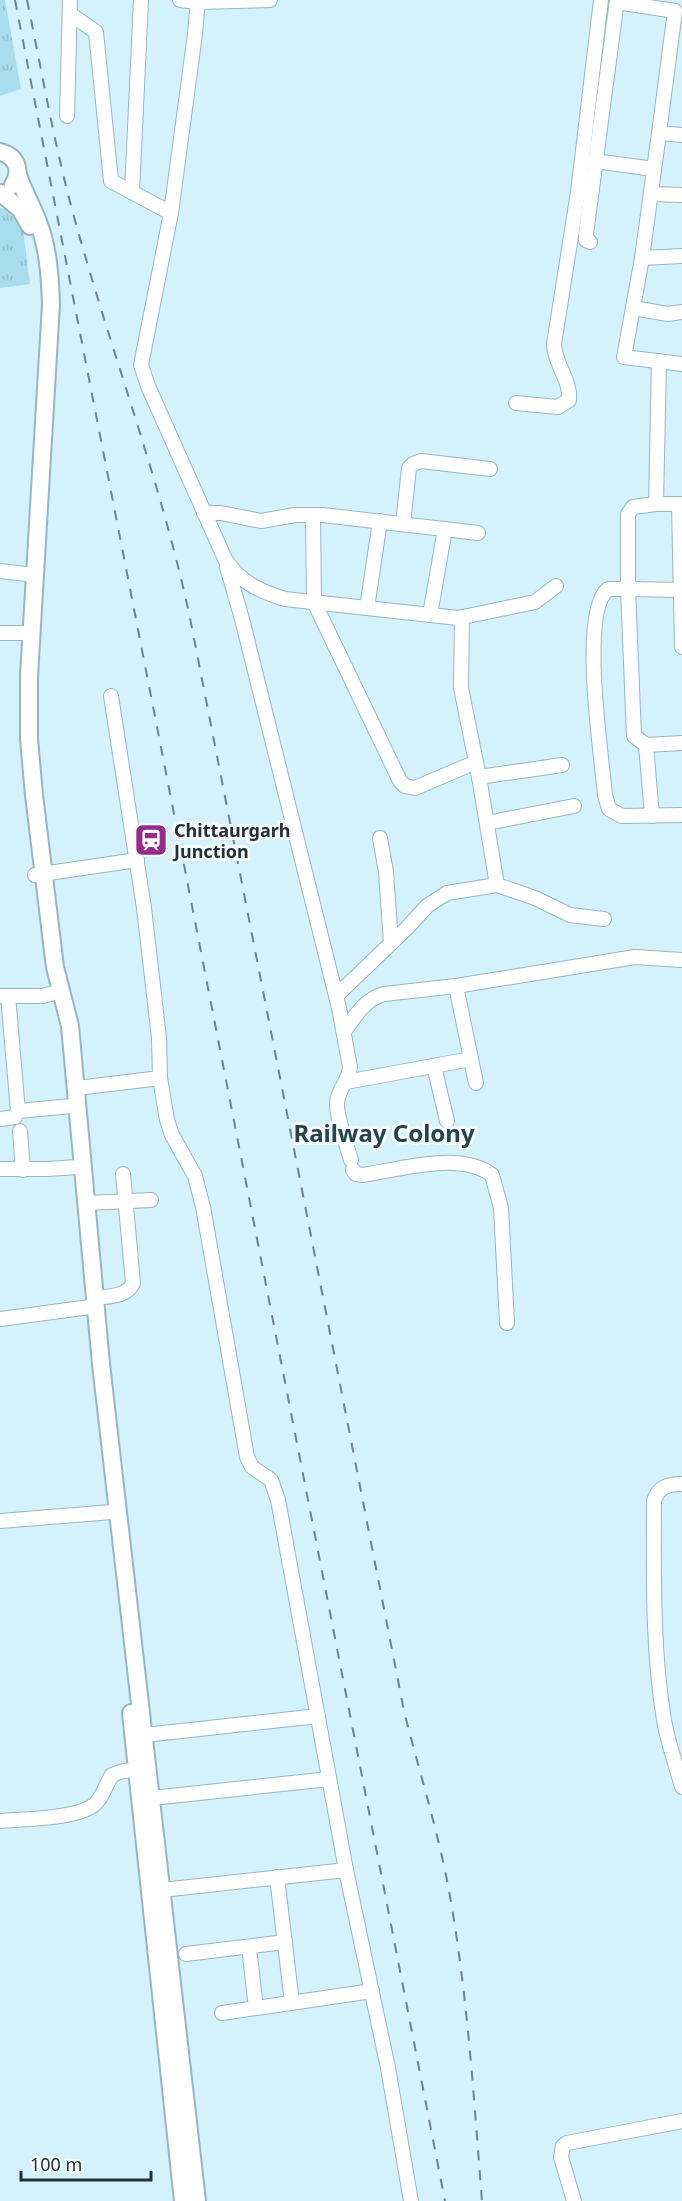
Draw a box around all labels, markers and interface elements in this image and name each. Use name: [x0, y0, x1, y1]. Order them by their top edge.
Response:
place label: Chittaurgarh Junction: [172, 818, 291, 863]
station icon: Chittaurgarh Junction: [133, 822, 169, 858]
district label: Railway Colony: [293, 1116, 475, 1149]
scale bar: [21, 2144, 152, 2182]
text: 100 m: [30, 2152, 82, 2176]

